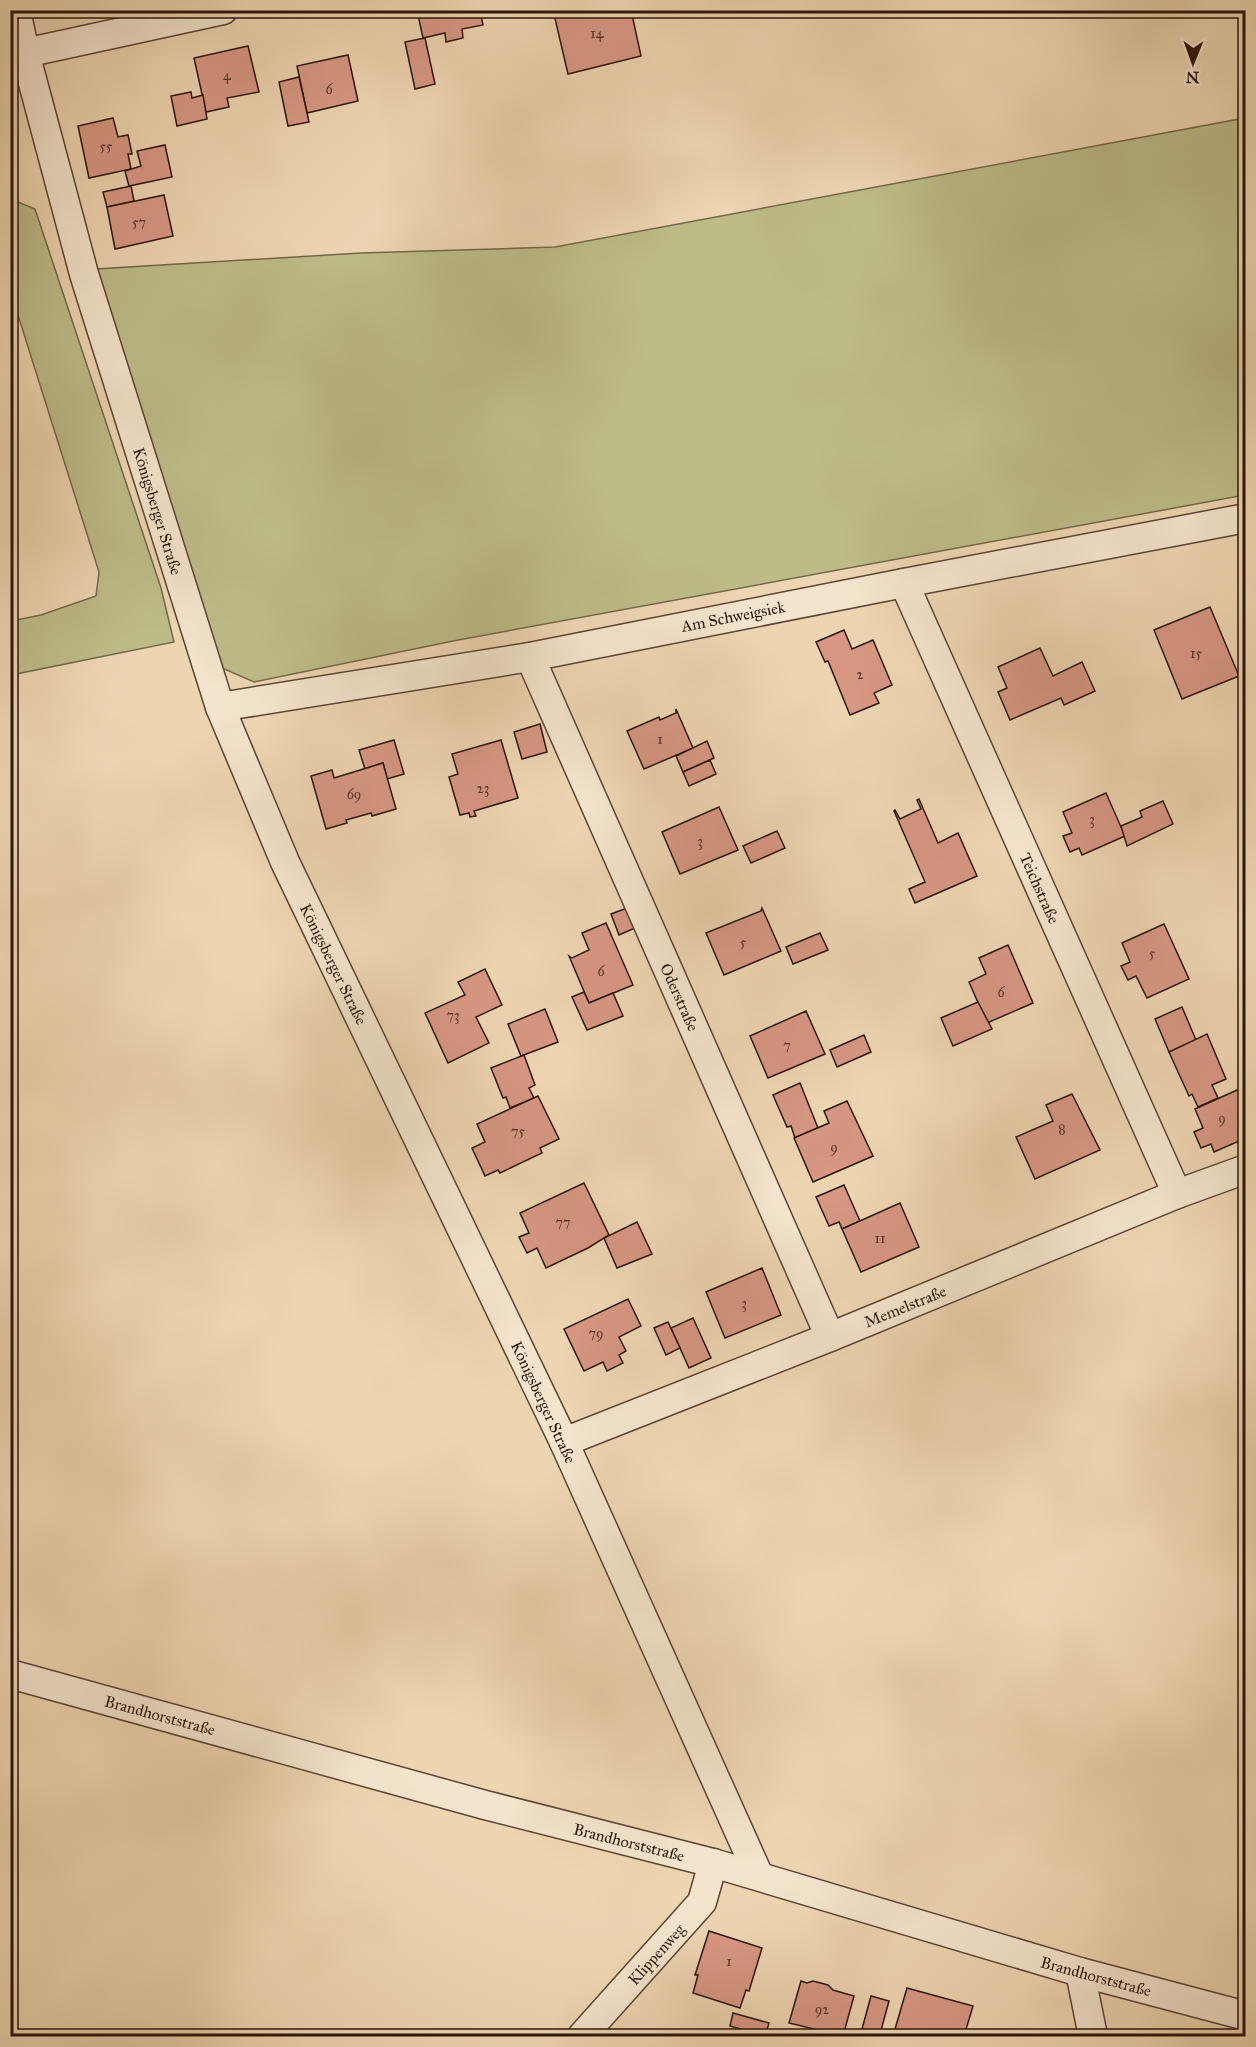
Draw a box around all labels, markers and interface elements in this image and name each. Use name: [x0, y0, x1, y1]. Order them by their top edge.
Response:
house number: 14: [590, 25, 605, 42]
north arrow: [1163, 33, 1223, 93]
house number: 4: [223, 67, 232, 84]
text: N: [1185, 68, 1200, 87]
house number: 6: [325, 81, 333, 98]
house number: 55: [99, 138, 113, 155]
house number: 57: [132, 214, 146, 231]
street label: Königsberger Straße: [128, 445, 186, 578]
street label: Am Schweigsiek: [679, 597, 787, 637]
house number: 15: [1190, 645, 1202, 662]
house number: 2: [857, 666, 864, 683]
house number: 1: [657, 731, 663, 748]
house number: 23: [477, 780, 489, 797]
house number: 69: [347, 786, 361, 803]
house number: 3: [1089, 811, 1095, 828]
house number: 3: [697, 833, 703, 850]
street label: Teichstraße: [1016, 850, 1064, 927]
street label: Königsberger Straße: [295, 901, 371, 1029]
house number: 5: [740, 934, 747, 951]
house number: 5: [1149, 945, 1156, 962]
street label: Oderstraße: [656, 960, 703, 1034]
house number: 6: [597, 963, 605, 980]
house number: 6: [997, 984, 1005, 1001]
house number: 73: [446, 1007, 460, 1024]
house number: 7: [783, 1037, 791, 1054]
house number: 9: [1218, 1110, 1226, 1127]
house number: 8: [1058, 1121, 1066, 1138]
house number: 75: [511, 1123, 525, 1140]
house number: 9: [830, 1139, 838, 1156]
house number: 77: [556, 1214, 570, 1231]
house number: 11: [874, 1230, 886, 1247]
street label: Memelstraße: [861, 1281, 949, 1331]
house number: 3: [741, 1295, 747, 1312]
house number: 79: [589, 1325, 604, 1342]
street label: Königsberger Straße: [506, 1338, 580, 1467]
street label: Brandhorststraße: [103, 1692, 218, 1739]
street label: Brandhorststraße: [571, 1820, 687, 1866]
street label: Klippenweg: [624, 1919, 690, 1989]
house number: 1: [726, 1953, 732, 1970]
street label: Brandhorststraße: [1039, 1953, 1154, 2000]
house number: 92: [815, 2001, 829, 2018]

